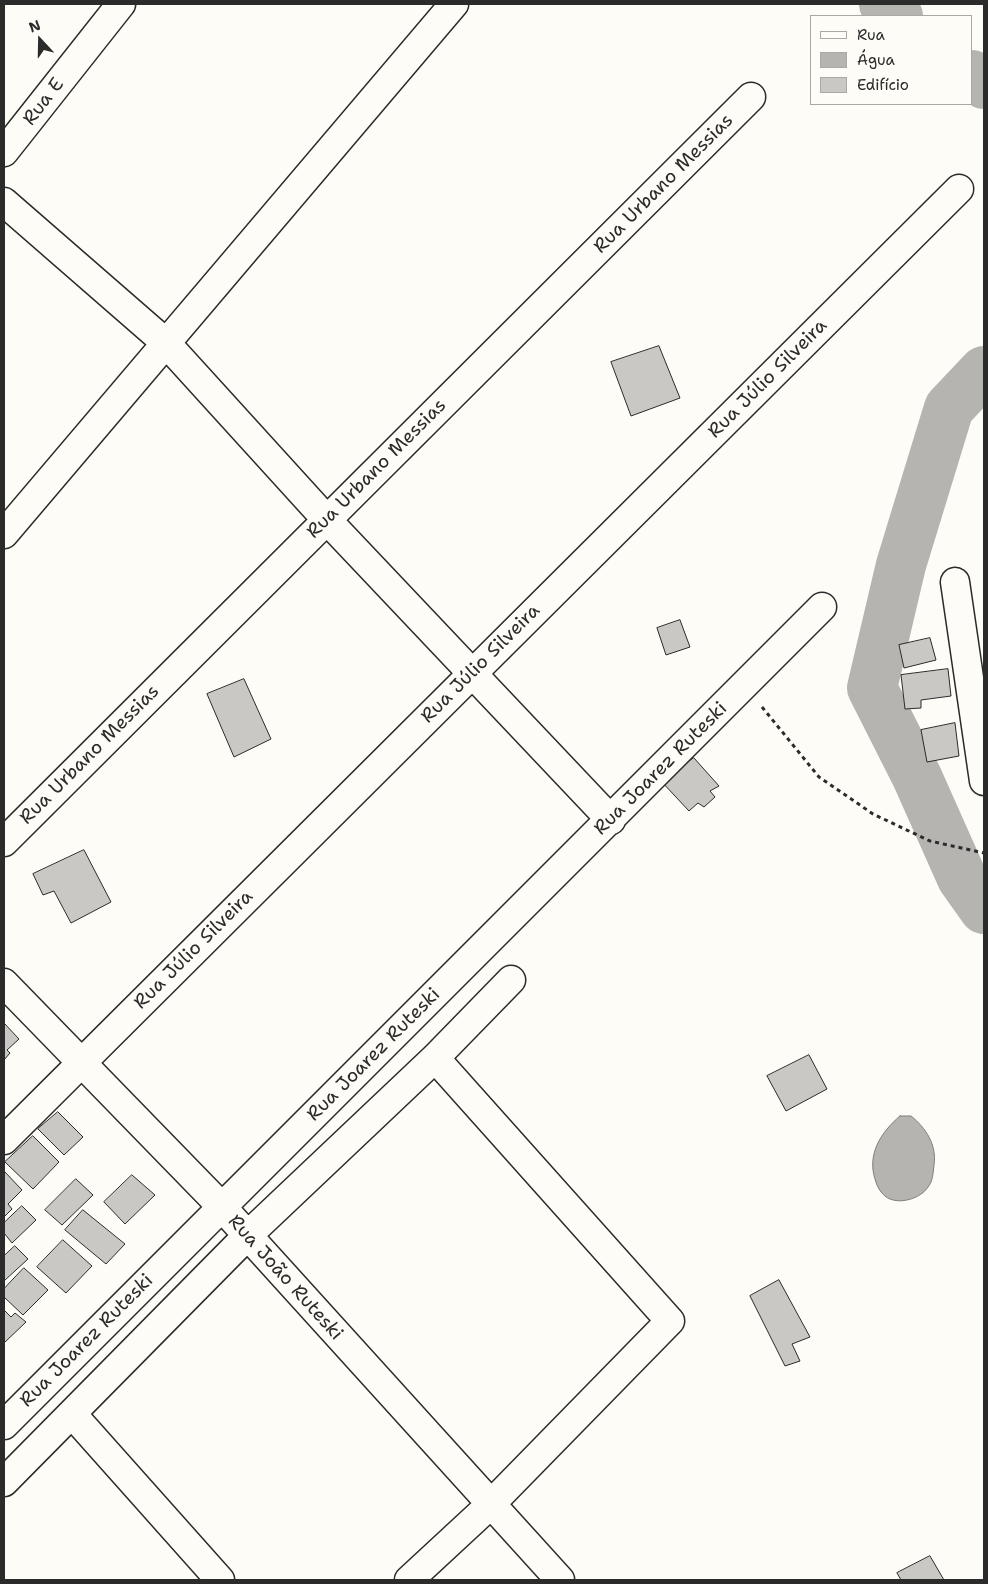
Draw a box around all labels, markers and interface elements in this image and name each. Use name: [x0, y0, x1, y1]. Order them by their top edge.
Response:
north arrow: [15, 15, 65, 65]
legend: [810, 15, 973, 105]
text: N: [26, 16, 43, 36]
text: Rua: [857, 25, 885, 45]
text: Água: [857, 50, 895, 70]
street label: Rua E: [18, 74, 70, 130]
text: Edifício: [857, 75, 909, 95]
street label: Rua Urbano Messias: [589, 109, 739, 259]
street label: Rua Júlio Silveira: [704, 315, 832, 443]
street label: Rua Urbano Messias: [302, 394, 452, 544]
street label: Rua Júlio Silveira: [417, 600, 545, 728]
street label: Rua Urbano Messias: [15, 680, 165, 830]
street label: Rua Joarez Ruteski: [590, 698, 732, 840]
street label: Rua Júlio Silveira: [130, 886, 258, 1014]
street label: Rua Joarez Ruteski: [303, 984, 445, 1126]
street label: Rua João Ruteski: [223, 1211, 347, 1345]
street label: Rua Joarez Ruteski: [16, 1270, 158, 1412]

